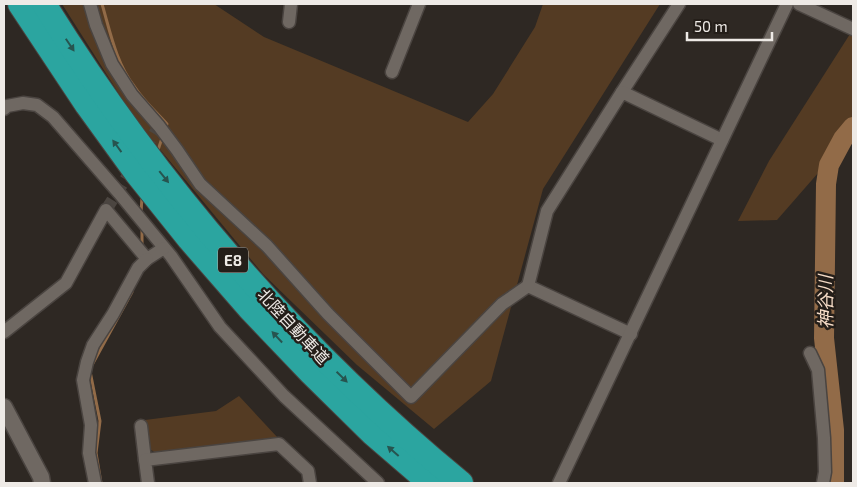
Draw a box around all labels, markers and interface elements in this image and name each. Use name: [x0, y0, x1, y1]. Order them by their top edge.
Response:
scale bar: [687, 10, 772, 42]
text: 50 m: [694, 17, 728, 35]
one-way arrow: [65, 38, 75, 52]
one-way arrow: [111, 140, 122, 153]
one-way arrow: [159, 170, 170, 183]
road number: E8: [218, 248, 248, 272]
water label: 神谷川: [814, 273, 836, 329]
street label: 北陸自動車道: [254, 284, 334, 368]
one-way arrow: [271, 332, 283, 344]
one-way arrow: [336, 370, 348, 382]
one-way arrow: [387, 446, 400, 457]

